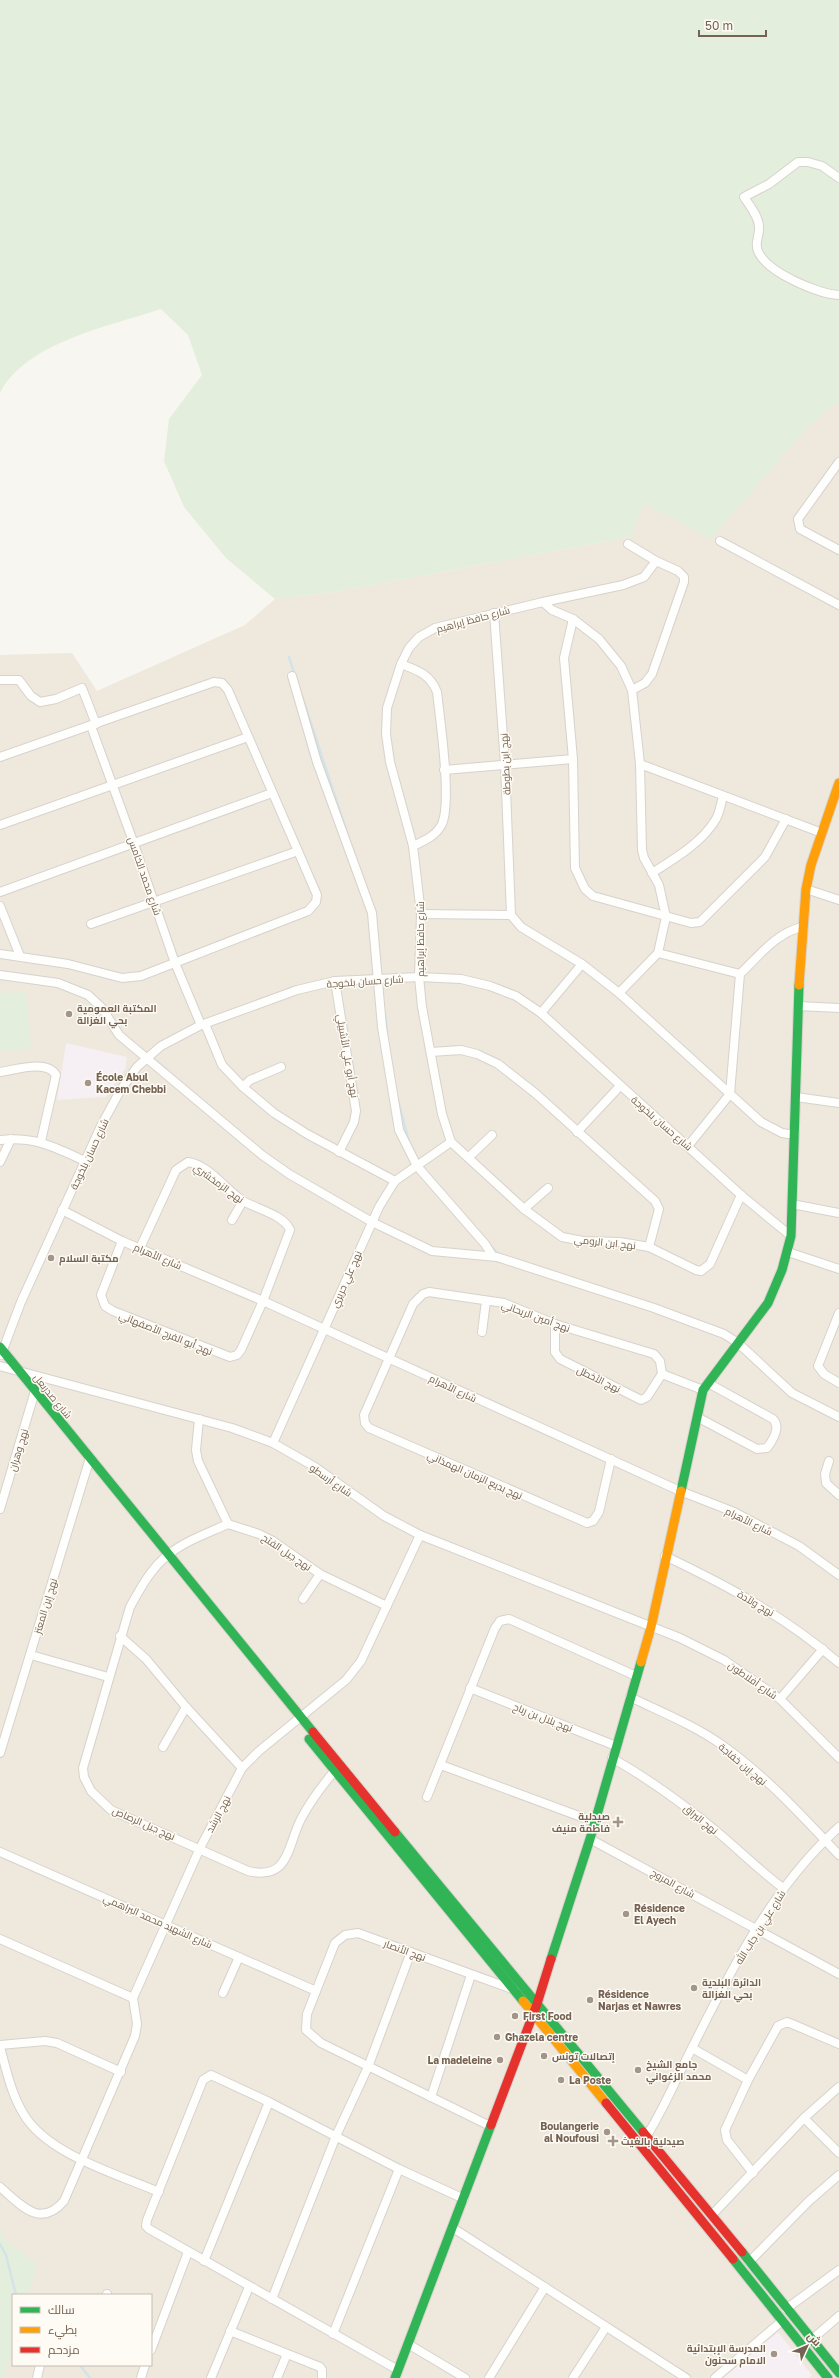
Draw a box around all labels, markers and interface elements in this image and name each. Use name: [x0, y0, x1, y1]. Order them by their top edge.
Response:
scale bar: [699, 12, 766, 38]
text: 50 m: [705, 18, 733, 33]
street label: شارع حافظ إبراهيم: [435, 603, 512, 636]
street label: نهج ابن بطوطة: [497, 733, 514, 795]
street label: شارع محمد الخامس: [125, 835, 164, 917]
street label: شارع حافظ إبراهيم: [414, 901, 428, 977]
street label: شارع حسان بلخوجة: [326, 972, 404, 991]
place label: المكتبة العمومية بحي الغزالة: [77, 1002, 157, 1029]
marker: المكتبة العمومية بحي الغزالة: [64, 1009, 74, 1019]
street label: نهج أبو علي الأشبيلي: [333, 1013, 361, 1099]
place label: École Abul Kacem Chebbi: [96, 1071, 166, 1095]
marker: École Abul Kacem Chebbi: [83, 1078, 93, 1088]
street label: شارع حسان بلخوجة: [628, 1093, 695, 1154]
street label: شارع حسان بلخوجة: [67, 1117, 112, 1192]
street label: نهج الزمخشري: [190, 1161, 247, 1207]
street label: نهج ابن الرومي: [573, 1233, 636, 1253]
street label: شارع الأهرام: [131, 1241, 184, 1273]
street label: نهج علي حريري: [328, 1249, 366, 1310]
place label: مكتبة السلام: [59, 1252, 119, 1266]
marker: مكتبة السلام: [46, 1253, 56, 1263]
street label: نهج أمين الريحاني: [499, 1298, 572, 1336]
street label: نهج أبو الفرج الأصفهاني: [117, 1309, 214, 1359]
street label: نهج الأخطل: [575, 1363, 623, 1396]
street label: شارع صدربعل: [31, 1371, 75, 1421]
street label: شارع الأهرام: [427, 1372, 479, 1406]
street label: نهج وهران: [6, 1427, 31, 1473]
street label: نهج بديع الزمان الهمذاني: [425, 1449, 524, 1503]
street label: شارع أرسطو: [307, 1461, 354, 1500]
street label: شارع الأهرام: [723, 1504, 775, 1539]
street label: نهج جبل الفتح: [259, 1531, 314, 1574]
street label: نهج إبن المعتز: [31, 1577, 60, 1636]
street label: نهج ولاّدة: [735, 1588, 777, 1619]
street label: شارع أفلاطون: [726, 1659, 780, 1702]
street label: نهج بلال بن رباح: [511, 1700, 574, 1735]
street label: نهج إبن خفاجة: [716, 1740, 770, 1788]
street label: نهج الرشد: [203, 1793, 234, 1835]
street label: نهج البراق: [681, 1802, 721, 1837]
street label: نهج جبل الرصاص: [110, 1804, 177, 1843]
place label: صيدلية فاطمة منيف: [552, 1810, 610, 1835]
marker: صيدلية فاطمة منيف: [613, 1817, 623, 1827]
street label: شارع المروج: [648, 1866, 697, 1901]
street label: شارع علي بن جاب الله: [732, 1887, 789, 1967]
street label: شارع الشهيد محمد البراهمي: [101, 1892, 214, 1952]
place label: Résidence El Ayech: [634, 1902, 685, 1926]
marker: Résidence El Ayech: [621, 1909, 631, 1919]
street label: نهج الأنصار: [381, 1937, 428, 1964]
place label: الدائرة البلدية بحي الغزالة: [702, 1976, 761, 2003]
marker: الدائرة البلدية بحي الغزالة: [689, 1983, 699, 1993]
place label: Résidence Narjas et Nawres: [598, 1988, 682, 2012]
marker: Résidence Narjas et Nawres: [585, 1995, 595, 2005]
place label: First Food: [523, 2010, 572, 2022]
marker: First Food: [510, 2011, 520, 2021]
place label: Ghazela centre: [505, 2031, 578, 2043]
marker: Ghazela centre: [492, 2032, 502, 2042]
place label: إتصالات تونس: [552, 2050, 615, 2063]
marker: إتصالات تونس: [539, 2051, 549, 2061]
place label: La madeleine: [427, 2054, 492, 2066]
marker: La madeleine: [495, 2055, 505, 2065]
place label: جامع الشيخ محمد الزغواني: [646, 2058, 711, 2085]
marker: جامع الشيخ محمد الزغواني: [633, 2065, 643, 2075]
place label: La Poste: [569, 2074, 611, 2086]
marker: La Poste: [556, 2075, 566, 2085]
place label: Boulangerie al Noufousi: [540, 2120, 599, 2144]
marker: Boulangerie al Noufousi: [602, 2127, 612, 2137]
place label: صيدلية بالغيث: [621, 2135, 685, 2148]
marker: صيدلية بالغيث: [608, 2136, 618, 2146]
legend: [12, 2294, 152, 2366]
text: سالك: [48, 2302, 75, 2317]
text: بطيء: [48, 2322, 77, 2340]
north arrow: [787, 2326, 827, 2366]
text: ش: [804, 2329, 824, 2349]
text: مزدحم: [48, 2342, 80, 2358]
place label: المدرسة الإبتدائية الامام سحنون: [687, 2342, 766, 2368]
marker: المدرسة الإبتدائية الامام سحنون: [769, 2349, 779, 2359]

